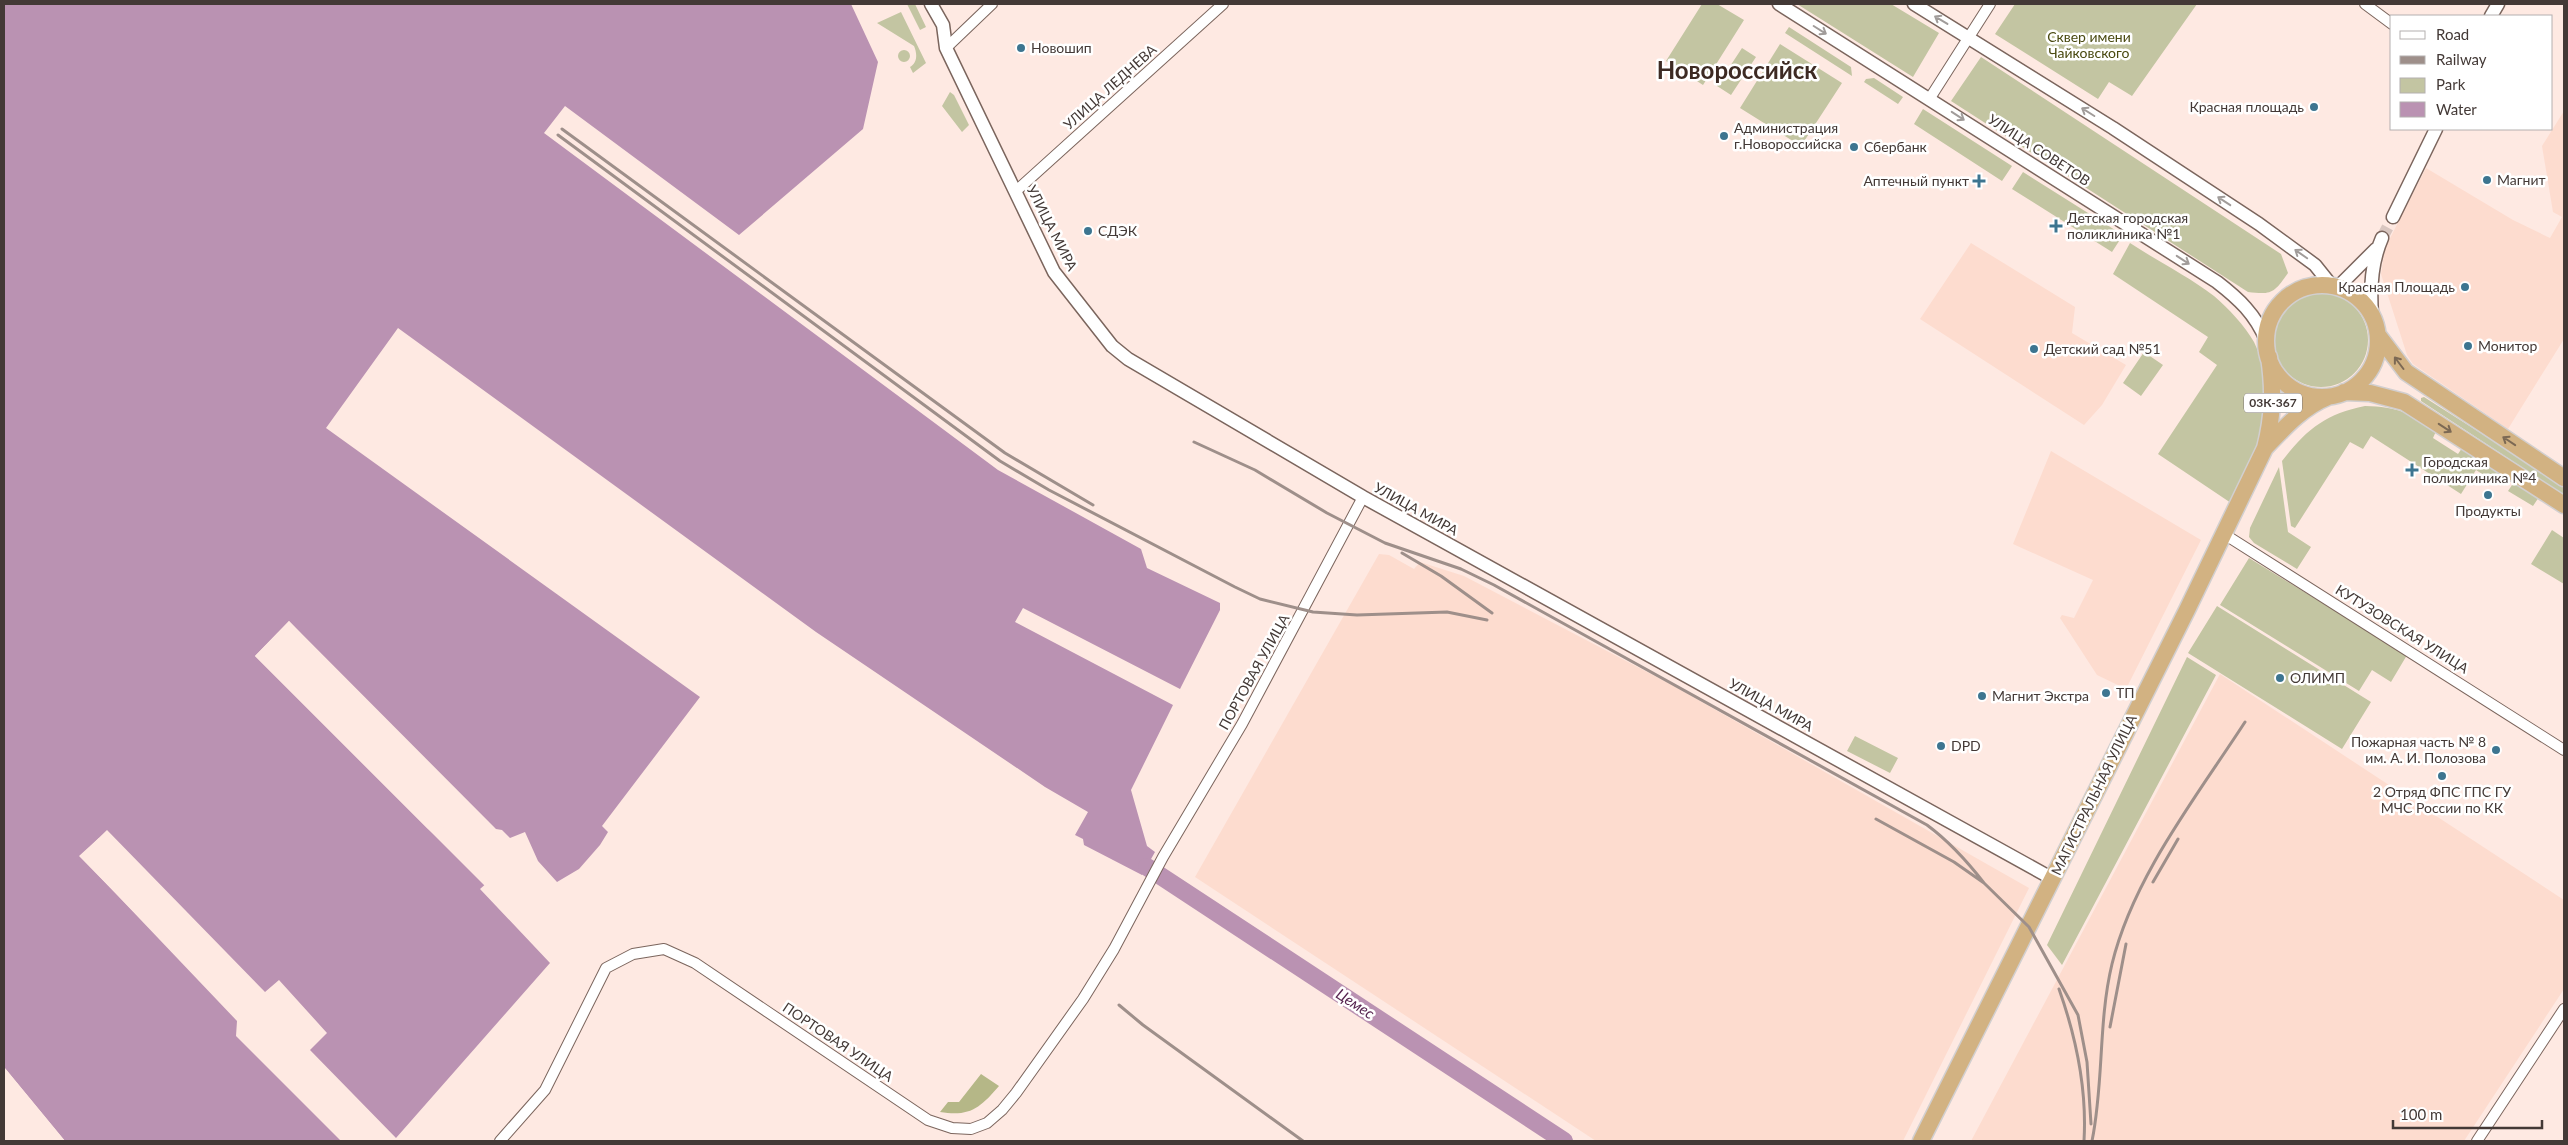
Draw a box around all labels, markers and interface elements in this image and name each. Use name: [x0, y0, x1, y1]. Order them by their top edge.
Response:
one-way arrow: [1934, 15, 1948, 26]
legend: [2390, 15, 2553, 130]
one-way arrow: [1813, 25, 1827, 35]
text: Road: [2436, 25, 2469, 43]
park label: Сквер имени Чайковского: [2047, 28, 2131, 61]
place label: Новошип: [1031, 39, 1092, 56]
street label: УЛИЦА ЛЕДНЕВА: [1060, 40, 1160, 133]
marker: Новошип: [1015, 42, 1027, 54]
text: Railway: [2436, 50, 2487, 68]
district label: Новороссийск: [1657, 55, 1817, 84]
text: Park: [2436, 75, 2466, 93]
place label: Красная площадь: [2189, 98, 2304, 115]
text: Water: [2436, 100, 2477, 118]
marker: Красная площадь: [2308, 101, 2320, 113]
one-way arrow: [2081, 107, 2095, 117]
street label: УЛИЦА СОВЕТОВ: [1985, 110, 2094, 189]
one-way arrow: [1951, 111, 1965, 121]
place label: Администрация г.Новороссийска: [1734, 119, 1842, 152]
marker: Администрация г.Новороссийска: [1718, 130, 1730, 142]
place label: Сбербанк: [1864, 138, 1928, 155]
marker: Сбербанк: [1848, 141, 1860, 153]
place label: Магнит: [2497, 171, 2546, 188]
place label: Аптечный пункт: [1863, 172, 1969, 189]
marker: Магнит: [2481, 174, 2493, 186]
marker: Аптечный пункт: [1973, 175, 1985, 187]
street label: УЛИЦА МИРА: [1024, 182, 1082, 274]
one-way arrow: [2217, 196, 2231, 206]
place label: Детская городская поликлиника №1: [2067, 209, 2188, 242]
marker: Детская городская поликлиника №1: [2049, 219, 2063, 233]
place label: СДЭК: [1098, 222, 1138, 239]
marker: СДЭК: [1082, 225, 1094, 237]
one-way arrow: [2294, 249, 2308, 259]
one-way arrow: [2176, 255, 2190, 265]
place label: Красная Площадь: [2338, 278, 2455, 295]
marker: Красная Площадь: [2459, 281, 2471, 293]
place label: Монитор: [2478, 337, 2537, 354]
place label: Детский сад №51: [2044, 340, 2161, 357]
marker: Монитор: [2462, 340, 2474, 352]
marker: Детский сад №51: [2028, 343, 2040, 355]
one-way arrow: [2394, 357, 2405, 370]
road number: 03К-367: [2244, 393, 2302, 412]
one-way arrow: [2438, 423, 2452, 433]
one-way arrow: [2502, 436, 2516, 446]
place label: Городская поликлиника №4: [2423, 453, 2536, 486]
marker: Городская поликлиника №4: [2405, 463, 2419, 477]
street label: УЛИЦА МИРА: [1371, 478, 1462, 539]
marker: Продукты: [2482, 489, 2494, 501]
place label: Продукты: [2455, 502, 2521, 519]
street label: КУТУЗОВСКАЯ УЛИЦА: [2333, 581, 2472, 677]
street label: ПОРТОВАЯ УЛИЦА: [1215, 611, 1293, 732]
place label: ОЛИМП: [2290, 669, 2345, 686]
marker: ОЛИМП: [2274, 672, 2286, 684]
street label: УЛИЦА МИРА: [1726, 674, 1817, 735]
place label: ТП: [2116, 684, 2135, 701]
place label: Магнит Экстра: [1992, 687, 2089, 704]
marker: ТП: [2100, 687, 2112, 699]
marker: Магнит Экстра: [1976, 690, 1988, 702]
street label: МАГИСТРАЛЬНАЯ УЛИЦА: [2047, 711, 2140, 878]
place label: Пожарная часть № 8 им. А. И. Полозова: [2351, 733, 2486, 766]
place label: DPD: [1951, 737, 1981, 754]
marker: DPD: [1935, 740, 1947, 752]
marker: Пожарная часть № 8 им. А. И. Полозова: [2490, 744, 2502, 756]
marker: 2 Отряд ФПС ГПС ГУ МЧС России по КК: [2436, 770, 2448, 782]
place label: 2 Отряд ФПС ГПС ГУ МЧС России по КК: [2373, 783, 2511, 816]
water label: Цемес: [1333, 984, 1378, 1022]
street label: ПОРТОВАЯ УЛИЦА: [780, 998, 897, 1085]
scale bar: [2393, 1098, 2542, 1130]
text: 100 m: [2400, 1105, 2442, 1123]

